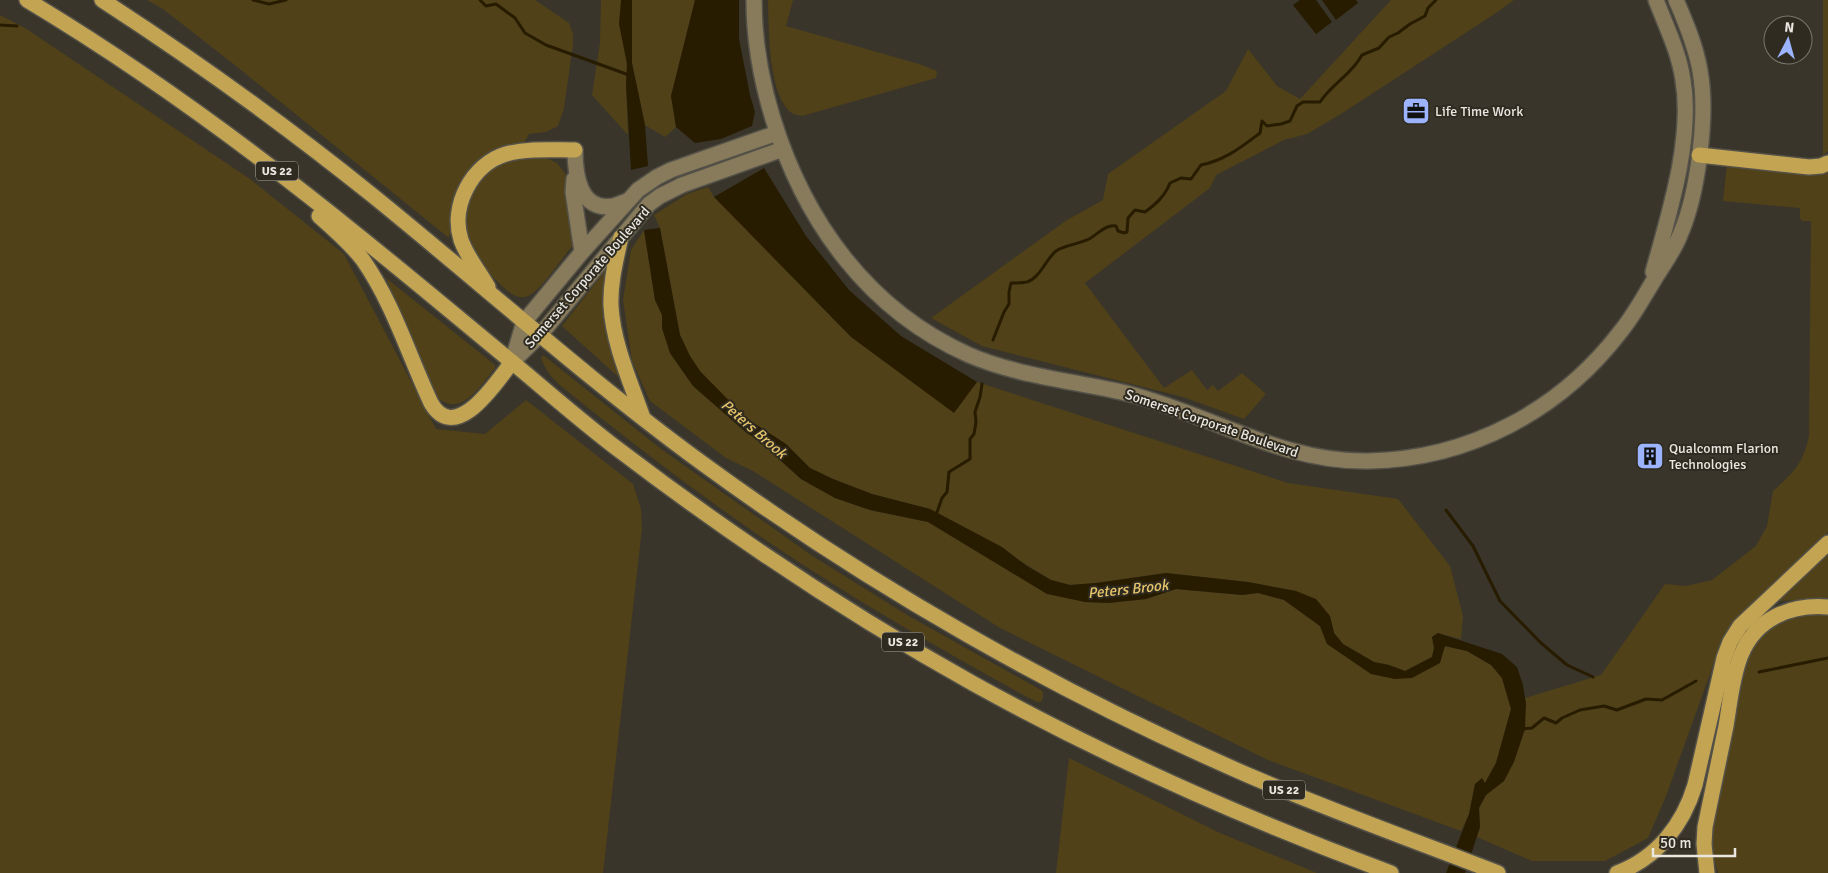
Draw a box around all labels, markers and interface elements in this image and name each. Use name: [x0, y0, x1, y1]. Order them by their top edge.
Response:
north arrow: [1763, 15, 1813, 65]
text: N: [1784, 19, 1795, 37]
office icon: Life Time Work: [1401, 96, 1431, 126]
place label: Life Time Work: [1435, 103, 1523, 120]
road number: US 22: [256, 162, 298, 180]
street label: Somerset Corporate Boulevard: [521, 203, 653, 352]
street label: Somerset Corporate Boulevard: [1123, 386, 1301, 461]
water label: Peters Brook: [718, 396, 792, 463]
place label: Qualcomm Flarion Technologies: [1669, 440, 1779, 473]
building icon: Qualcomm Flarion Technologies: [1635, 441, 1665, 471]
water label: Peters Brook: [1087, 576, 1171, 602]
road number: US 22: [882, 632, 924, 652]
road number: US 22: [1263, 780, 1305, 800]
scale bar: [1653, 826, 1736, 858]
text: 50 m: [1660, 834, 1691, 852]

